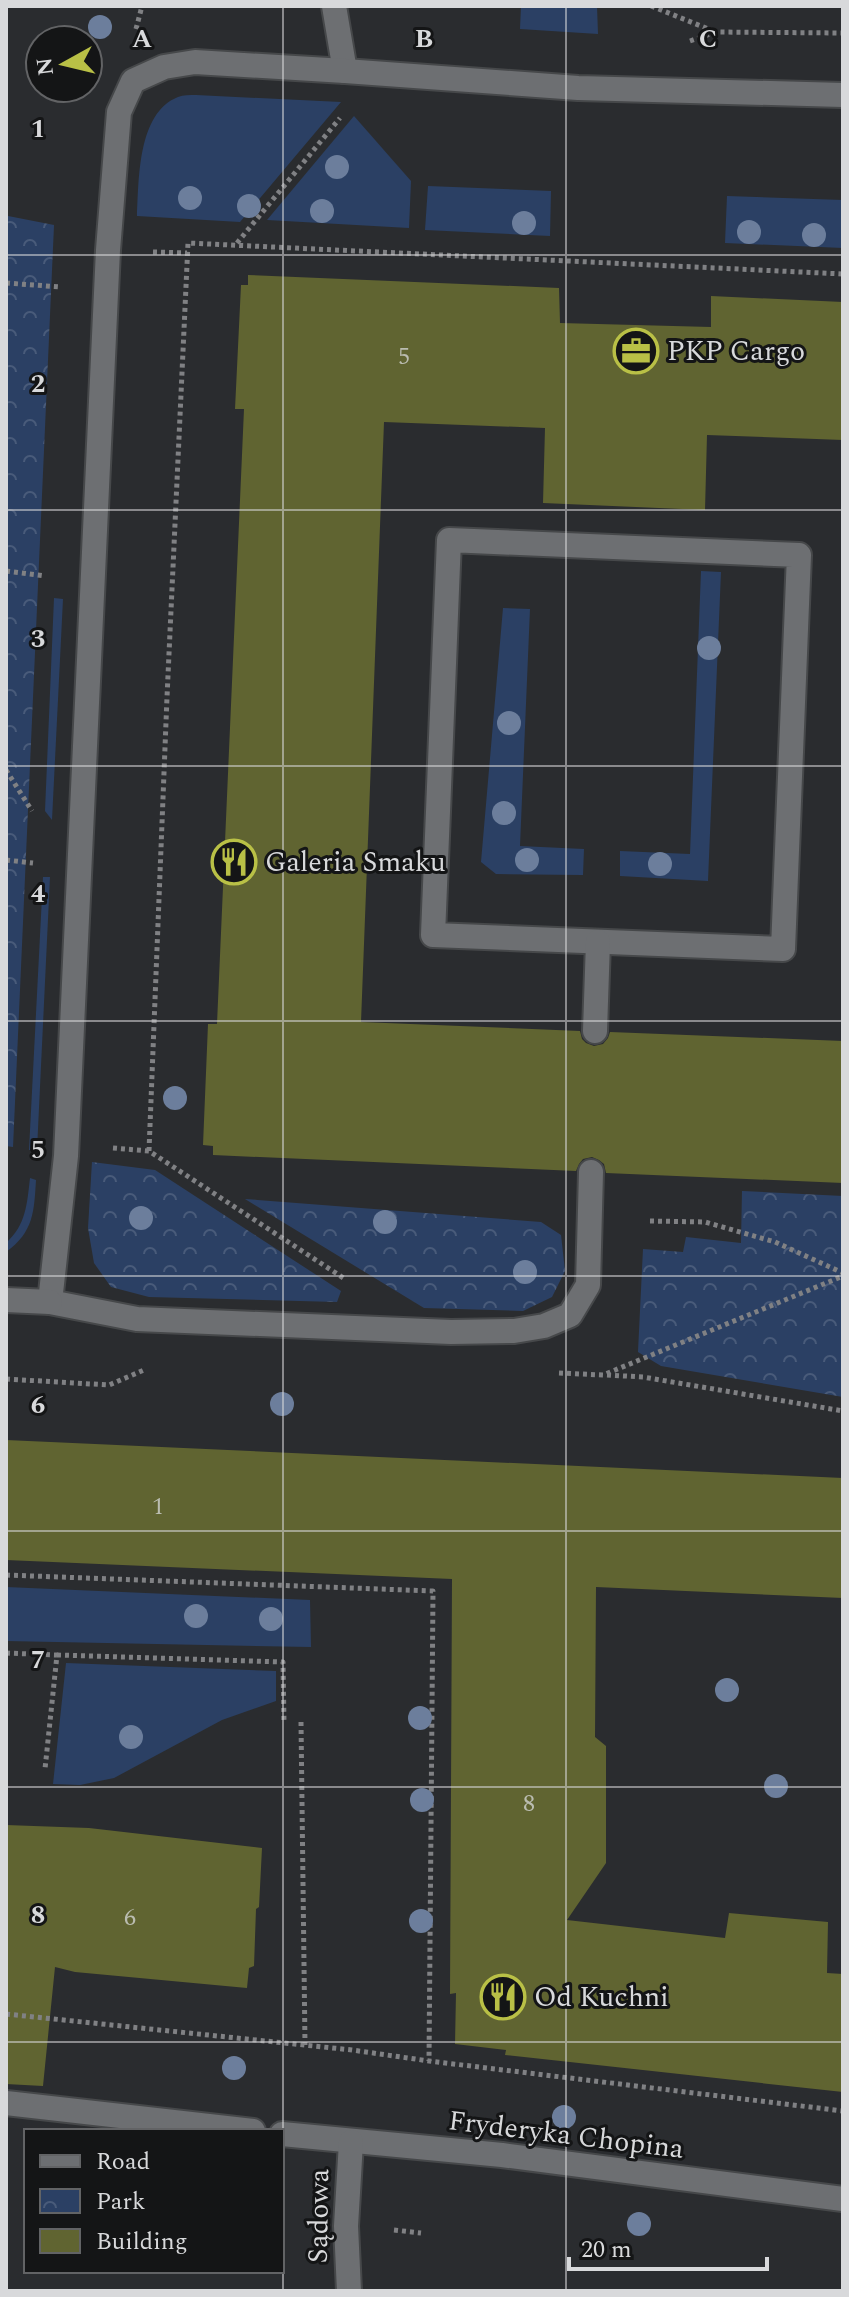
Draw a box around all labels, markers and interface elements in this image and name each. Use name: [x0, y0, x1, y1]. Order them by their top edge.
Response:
text: A: [132, 19, 152, 59]
text: B: [415, 19, 433, 59]
text: C: [699, 19, 717, 59]
north arrow: [24, 24, 104, 104]
text: N: [28, 55, 63, 78]
text: 1: [31, 109, 45, 149]
office icon: PKP Cargo: [612, 327, 660, 375]
place label: PKP Cargo: [667, 330, 805, 373]
house number: 5: [398, 339, 410, 375]
text: 2: [31, 364, 45, 404]
text: 3: [31, 619, 45, 659]
restaurant icon: Galeria Smaku: [210, 838, 258, 886]
place label: Galeria Smaku: [265, 841, 446, 884]
text: 4: [31, 874, 46, 914]
text: 5: [31, 1130, 45, 1170]
text: 6: [31, 1385, 45, 1425]
house number: 1: [152, 1489, 164, 1525]
text: 7: [31, 1640, 45, 1680]
house number: 8: [523, 1786, 535, 1822]
text: 8: [31, 1895, 45, 1935]
house number: 6: [124, 1900, 136, 1936]
restaurant icon: Od Kuchni: [479, 1973, 527, 2021]
place label: Od Kuchni: [534, 1976, 669, 2019]
street label: Fryderyka Chopina: [446, 2099, 686, 2171]
legend: [24, 2129, 284, 2273]
text: Road: [96, 2144, 150, 2180]
street label: Sądowa: [297, 2168, 341, 2264]
text: Park: [96, 2184, 146, 2220]
scale bar: [569, 2221, 767, 2271]
text: Building: [96, 2224, 188, 2260]
text: 20 m: [581, 2232, 632, 2268]

